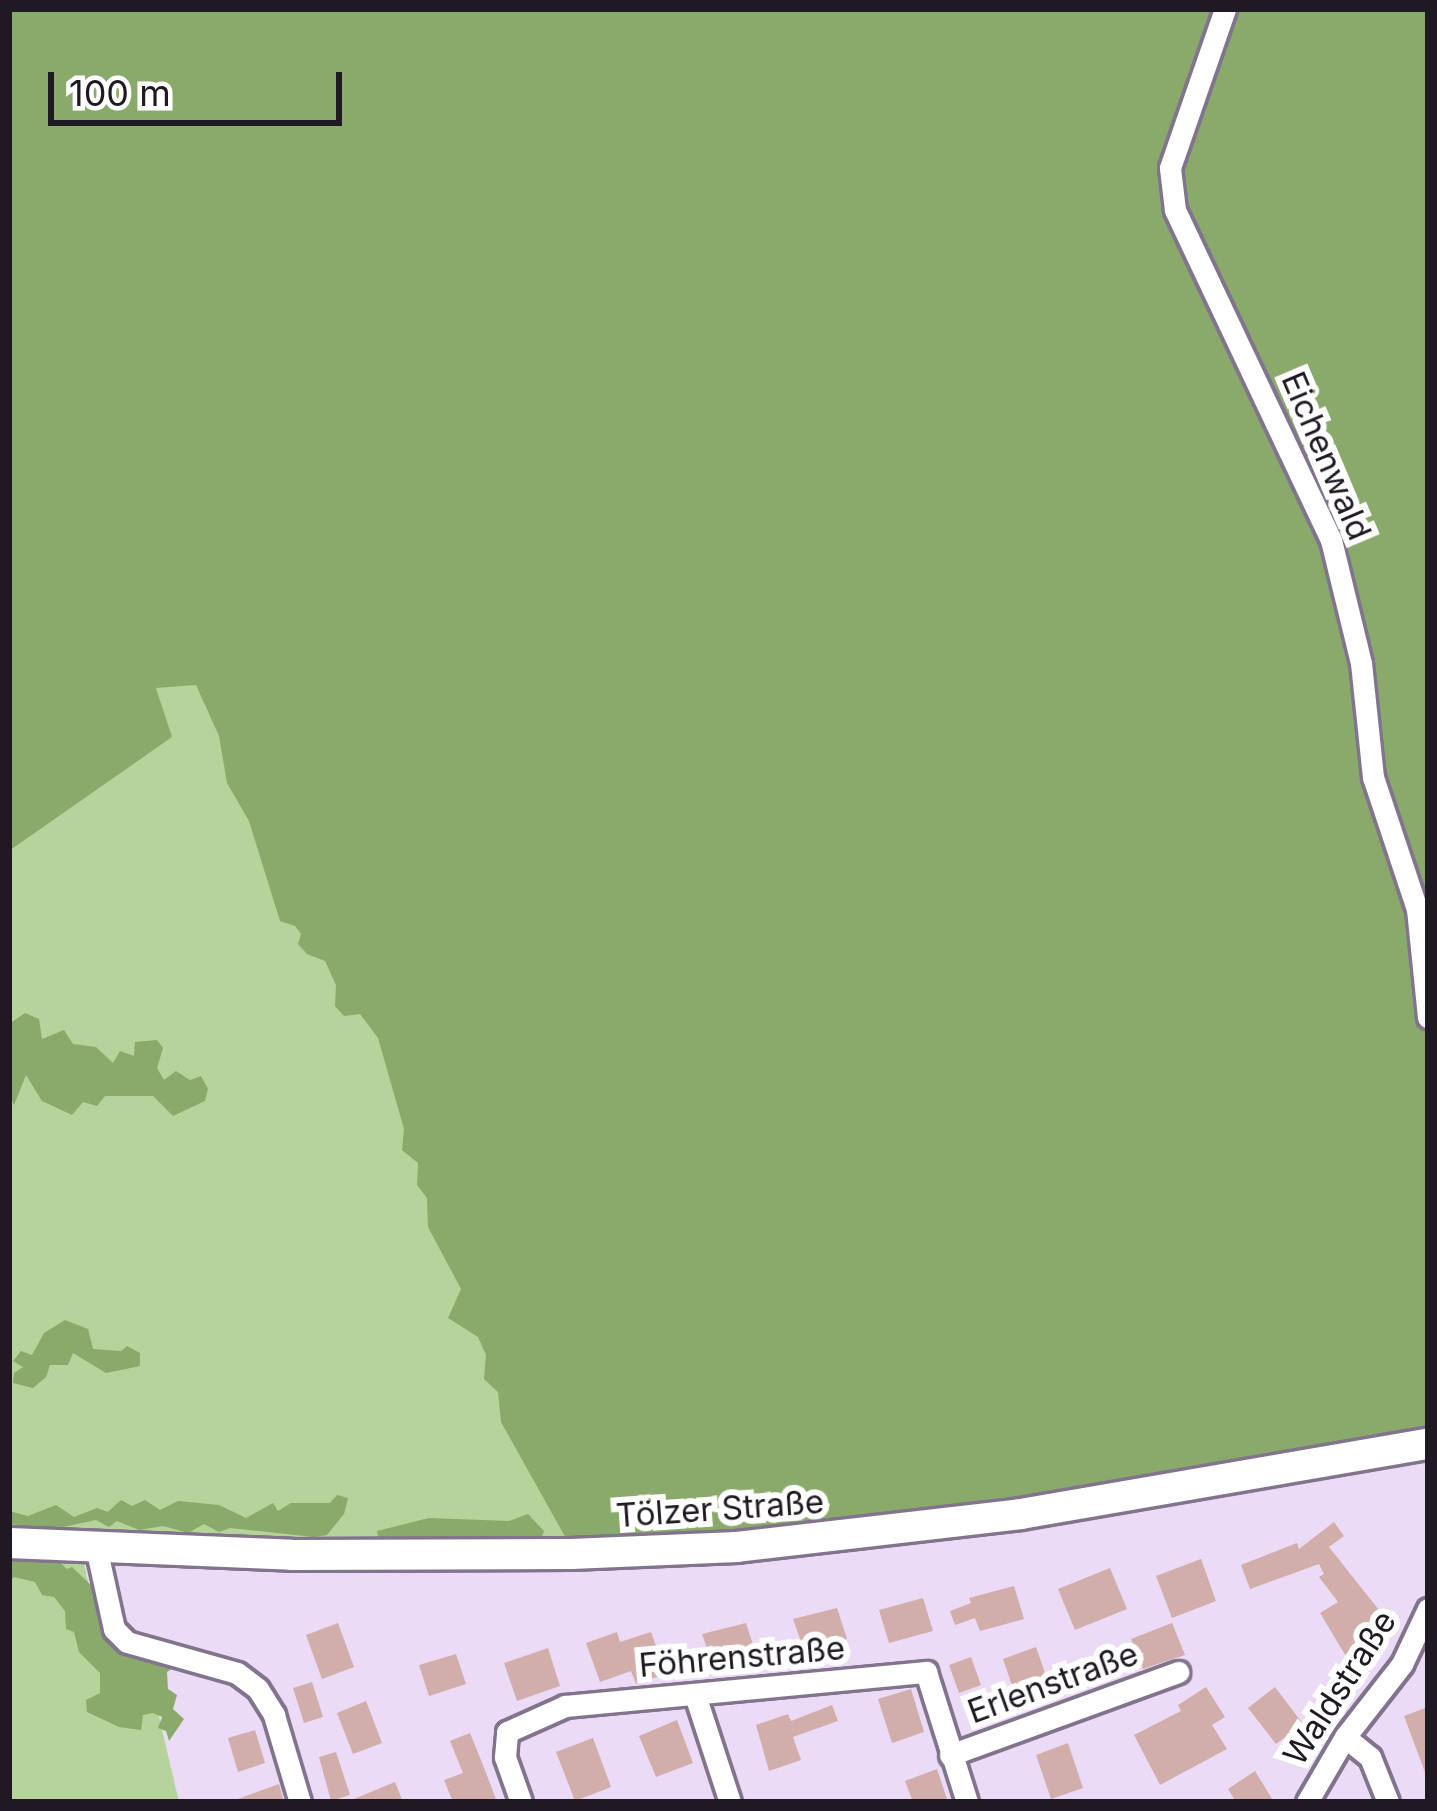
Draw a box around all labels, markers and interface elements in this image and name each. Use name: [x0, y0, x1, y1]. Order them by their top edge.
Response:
scale bar: [54, 48, 348, 122]
text: 100 m: [69, 71, 171, 115]
street label: Eichenwald: [1273, 366, 1379, 546]
street label: Tölzer Straße: [615, 1482, 825, 1536]
street label: Waldstraße: [1275, 1603, 1405, 1773]
street label: Föhrenstraße: [637, 1628, 847, 1686]
street label: Erlenstraße: [962, 1634, 1144, 1732]

